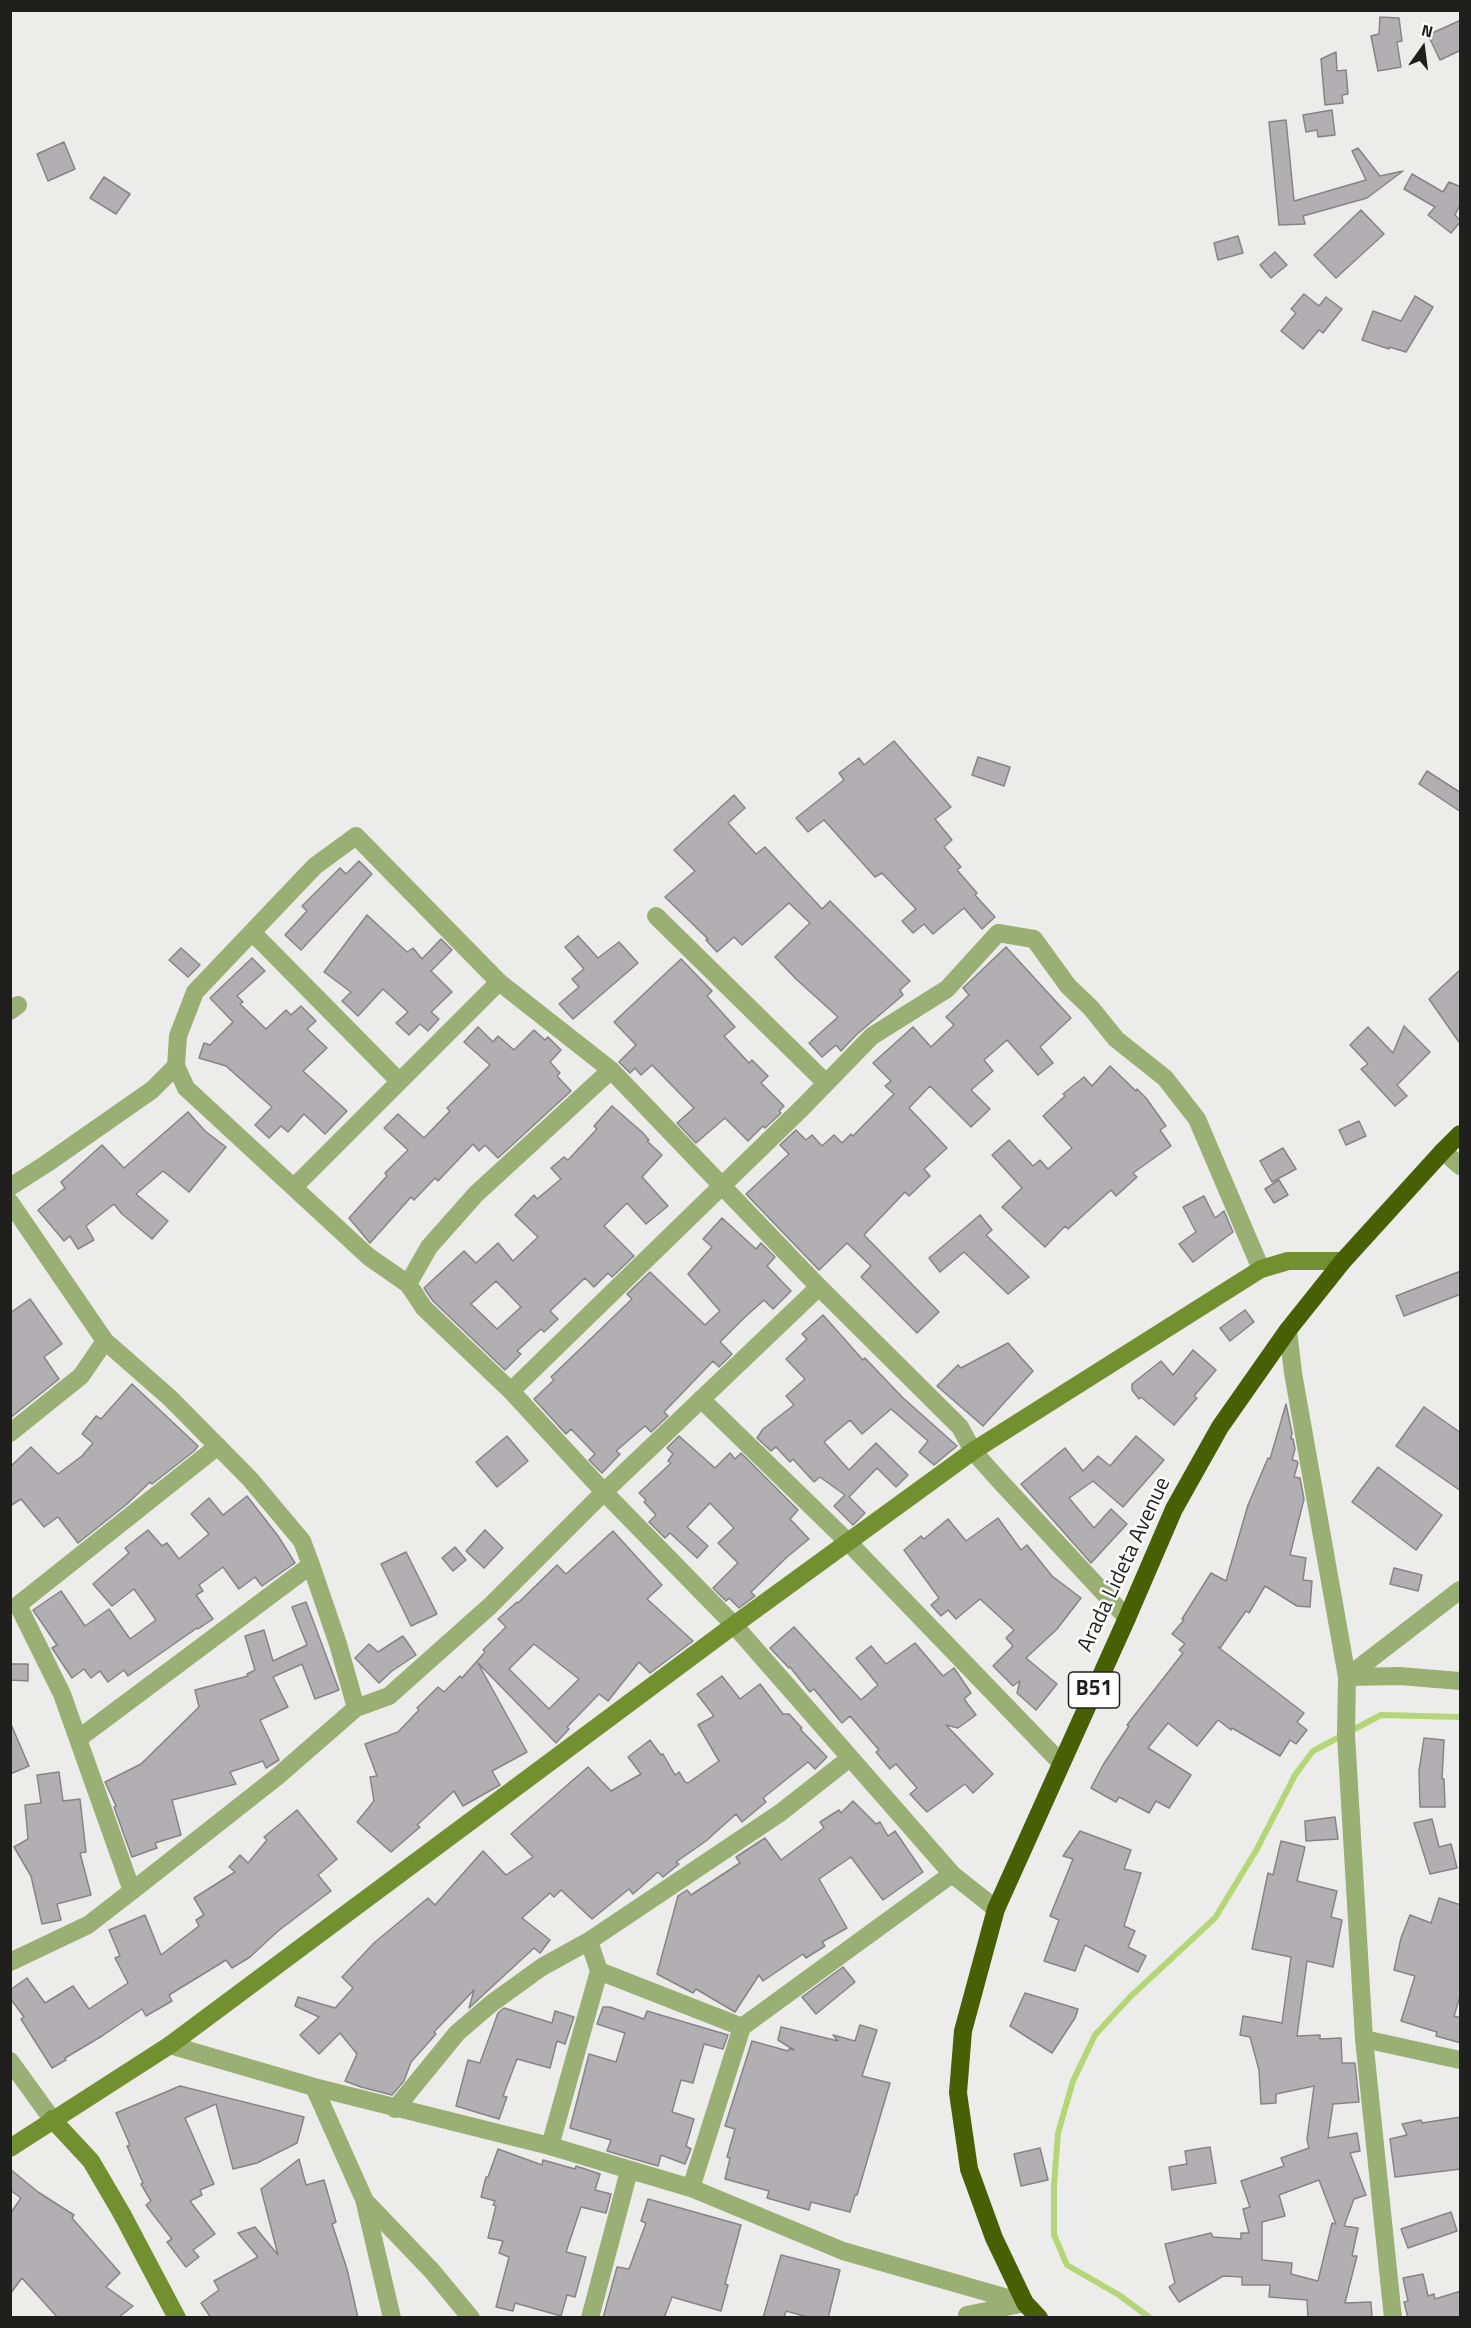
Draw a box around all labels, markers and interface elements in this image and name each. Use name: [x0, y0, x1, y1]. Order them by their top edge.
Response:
north arrow: [1393, 18, 1453, 78]
text: N: [1419, 18, 1436, 44]
street label: Arada Lideta Avenue: [1073, 1473, 1177, 1657]
road number: B51: [1068, 1672, 1120, 1708]

